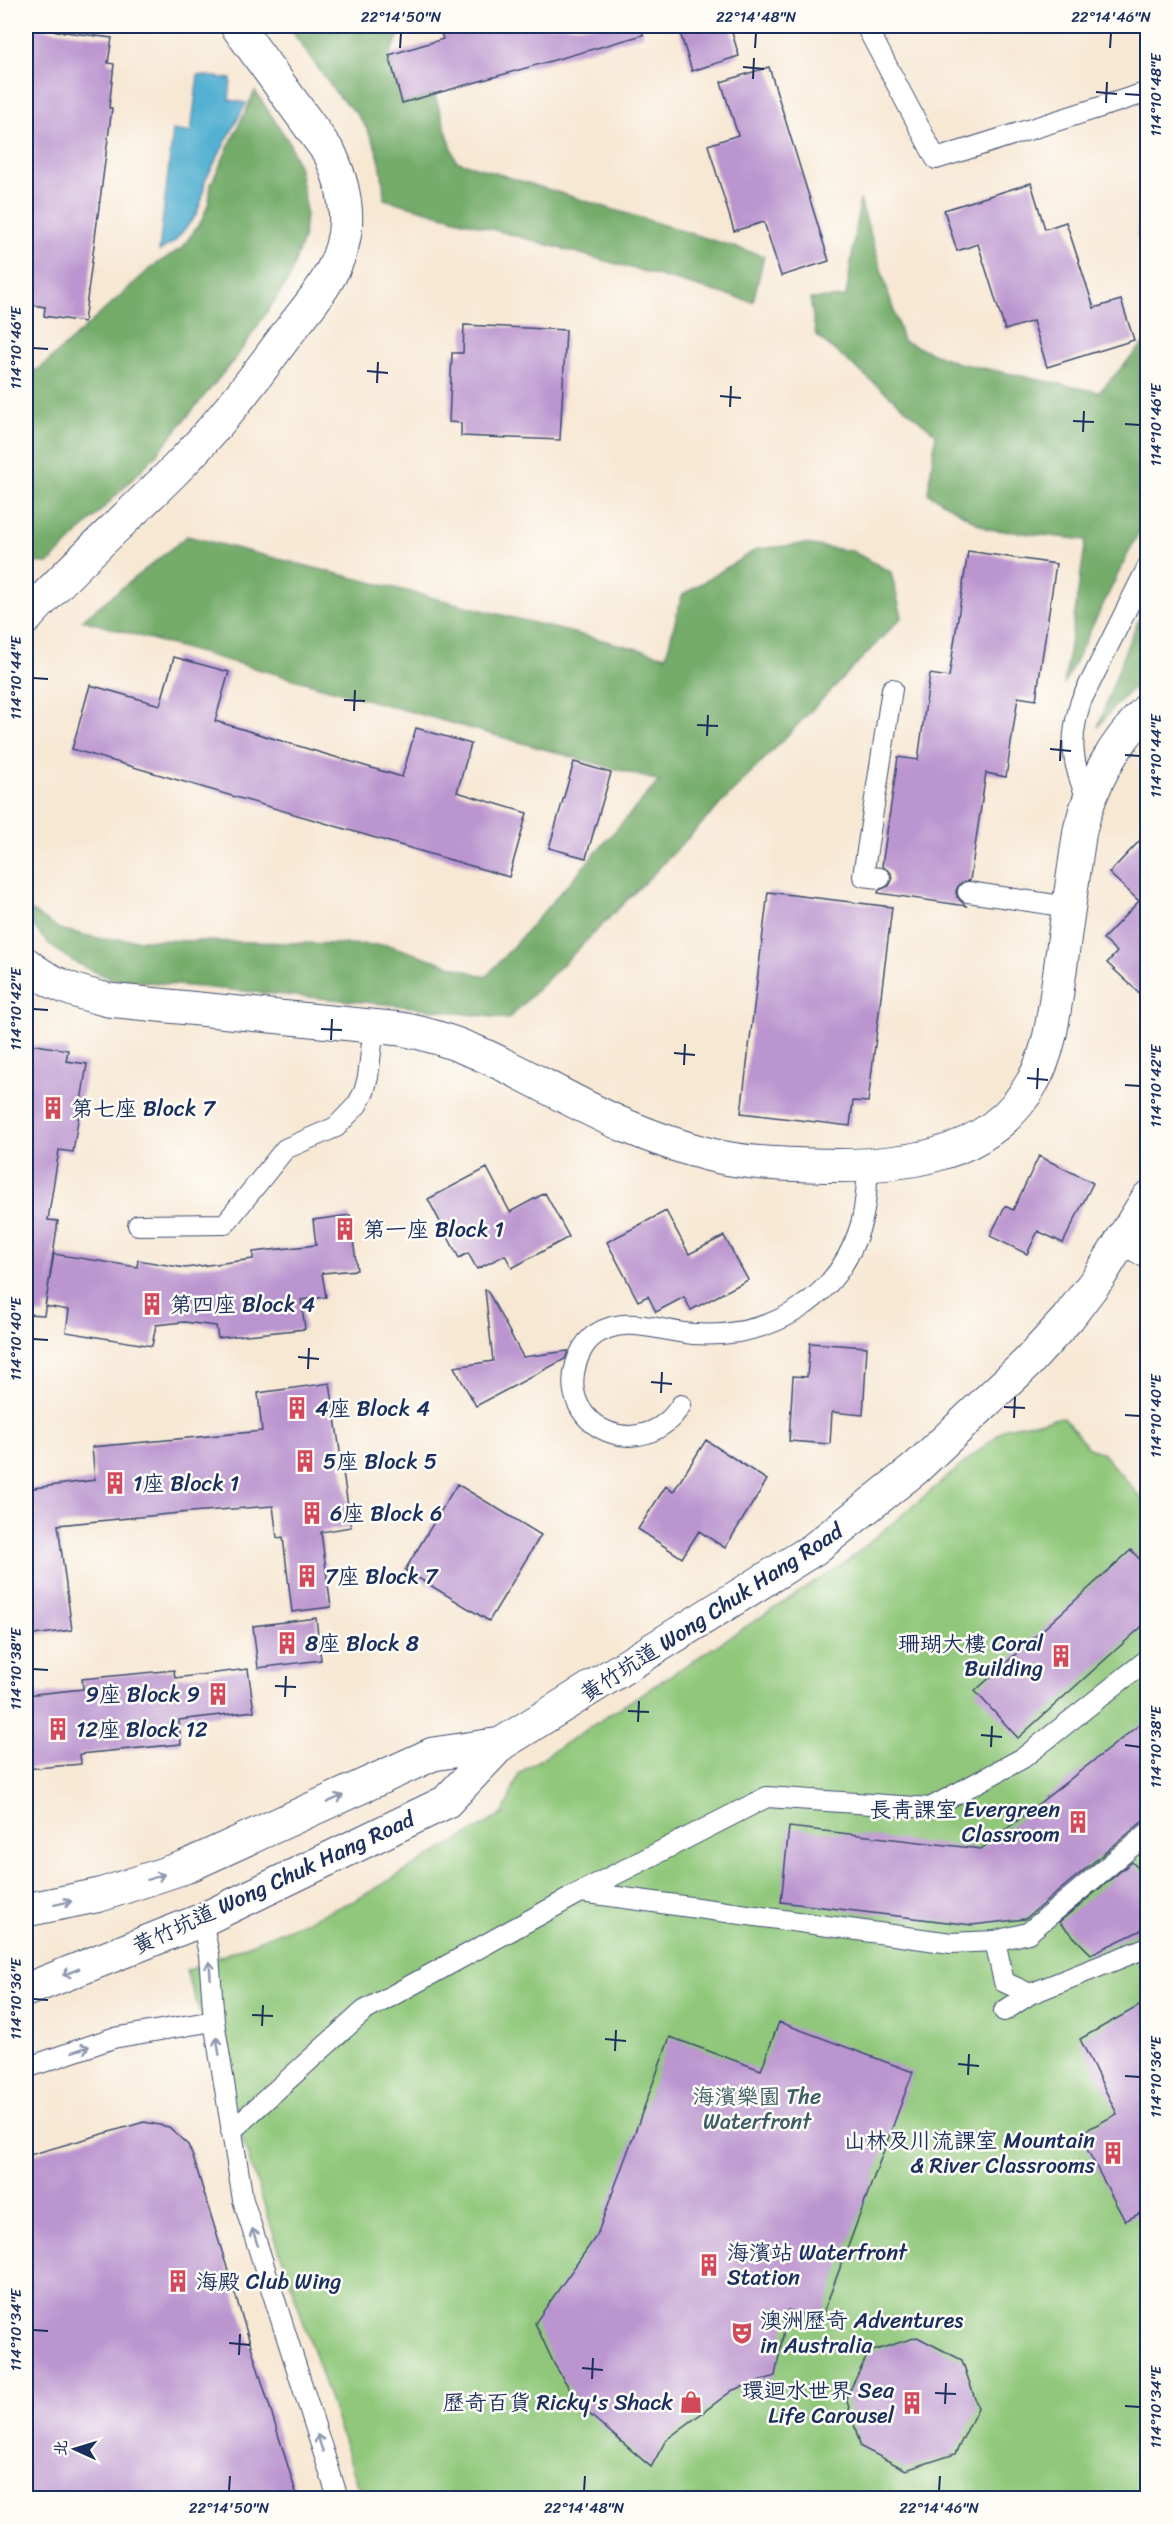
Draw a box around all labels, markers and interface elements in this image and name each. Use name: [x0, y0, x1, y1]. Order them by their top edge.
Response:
text: 22°14'50"N: [361, 4, 442, 30]
text: 22°14'48"N: [716, 4, 797, 30]
text: 22°14'46"N: [1071, 4, 1151, 30]
text: 114°10'48"E: [1143, 52, 1169, 137]
text: 114°10'46"E: [3, 305, 29, 389]
text: 114°10'46"E: [1143, 382, 1169, 466]
text: 114°10'44"E: [3, 635, 29, 720]
text: 114°10'44"E: [1143, 713, 1169, 798]
text: 114°10'42"E: [3, 966, 29, 1050]
text: 114°10'42"E: [1143, 1043, 1169, 1127]
place label: 第七座 Block 7: [71, 1089, 216, 1128]
building icon: 第七座 Block 7: [40, 1095, 66, 1121]
place label: 第一座 Block 1: [363, 1210, 504, 1249]
building icon: 第一座 Block 1: [332, 1216, 358, 1242]
place label: 第四座 Block 4: [170, 1285, 315, 1324]
building icon: 第四座 Block 4: [139, 1291, 165, 1317]
text: 114°10'40"E: [3, 1296, 29, 1381]
text: 114°10'40"E: [1143, 1373, 1169, 1458]
place label: 4座 Block 4: [315, 1389, 430, 1428]
building icon: 4座 Block 4: [284, 1395, 310, 1421]
place label: 5座 Block 5: [323, 1442, 437, 1481]
building icon: 5座 Block 5: [292, 1448, 318, 1474]
place label: 1座 Block 1: [133, 1464, 239, 1503]
building icon: 1座 Block 1: [102, 1470, 128, 1496]
place label: 6座 Block 6: [330, 1494, 442, 1533]
building icon: 6座 Block 6: [299, 1500, 325, 1526]
street label: 黃竹坑道 Wong Chuk Hang Road: [572, 1512, 852, 1713]
place label: 7座 Block 7: [325, 1557, 439, 1596]
building icon: 7座 Block 7: [294, 1563, 320, 1589]
place label: 8座 Block 8: [305, 1624, 419, 1663]
place label: 珊瑚大樓 Coral Building: [898, 1624, 1044, 1688]
text: 114°10'38"E: [3, 1626, 29, 1710]
building icon: 8座 Block 8: [274, 1630, 300, 1656]
building icon: 珊瑚大樓 Coral Building: [1048, 1643, 1074, 1669]
place label: 9座 Block 9: [86, 1675, 200, 1714]
building icon: 9座 Block 9: [205, 1681, 231, 1707]
text: 114°10'38"E: [1143, 1704, 1169, 1788]
place label: 12座 Block 12: [76, 1710, 208, 1749]
building icon: 12座 Block 12: [45, 1716, 71, 1742]
place label: 長青課室 Evergreen Classroom: [870, 1790, 1060, 1854]
one-way arrow: [325, 1793, 343, 1804]
street label: 黃竹坑道 Wong Chuk Hang Road: [126, 1799, 422, 1965]
building icon: 長青課室 Evergreen Classroom: [1065, 1809, 1091, 1835]
one-way arrow: [146, 1870, 165, 1881]
one-way arrow: [53, 1897, 72, 1908]
text: 114°10'36"E: [3, 1957, 29, 2040]
one-way arrow: [205, 1961, 216, 1981]
one-way arrow: [62, 1967, 81, 1978]
text: 114°10'36"E: [1143, 2035, 1169, 2118]
one-way arrow: [213, 2036, 224, 2056]
one-way arrow: [71, 2043, 90, 2054]
park label: 海濱樂園 The Waterfront: [693, 2077, 821, 2141]
place label: 山林及川流課室 Mountain & River Classrooms: [844, 2121, 1096, 2185]
building icon: 山林及川流課室 Mountain & River Classrooms: [1100, 2140, 1126, 2166]
one-way arrow: [249, 2228, 260, 2247]
place label: 海濱站 Waterfront Station: [727, 2233, 908, 2297]
building icon: 海濱站 Waterfront Station: [696, 2252, 722, 2278]
place label: 海殿 Club Wing: [196, 2262, 341, 2301]
building icon: 海殿 Club Wing: [165, 2268, 191, 2294]
text: 114°10'34"E: [3, 2287, 29, 2371]
place label: 澳洲歷奇 Adventures in Australia: [760, 2301, 963, 2365]
theatre icon: 澳洲歷奇 Adventures in Australia: [729, 2320, 755, 2346]
text: 114°10'34"E: [1143, 2364, 1169, 2448]
place label: 環迴水世界 Sea Life Carousel: [742, 2371, 895, 2435]
place label: 歷奇百貨 Ricky's Shack: [443, 2383, 673, 2422]
shop icon: 歷奇百貨 Ricky's Shack: [678, 2389, 704, 2415]
building icon: 環迴水世界 Sea Life Carousel: [899, 2390, 925, 2416]
north arrow: [45, 2419, 105, 2479]
one-way arrow: [314, 2434, 325, 2453]
text: 北: [46, 2439, 76, 2457]
text: 22°14'50"N: [189, 2495, 270, 2521]
text: 22°14'48"N: [544, 2495, 625, 2521]
text: 22°14'46"N: [899, 2495, 979, 2521]

